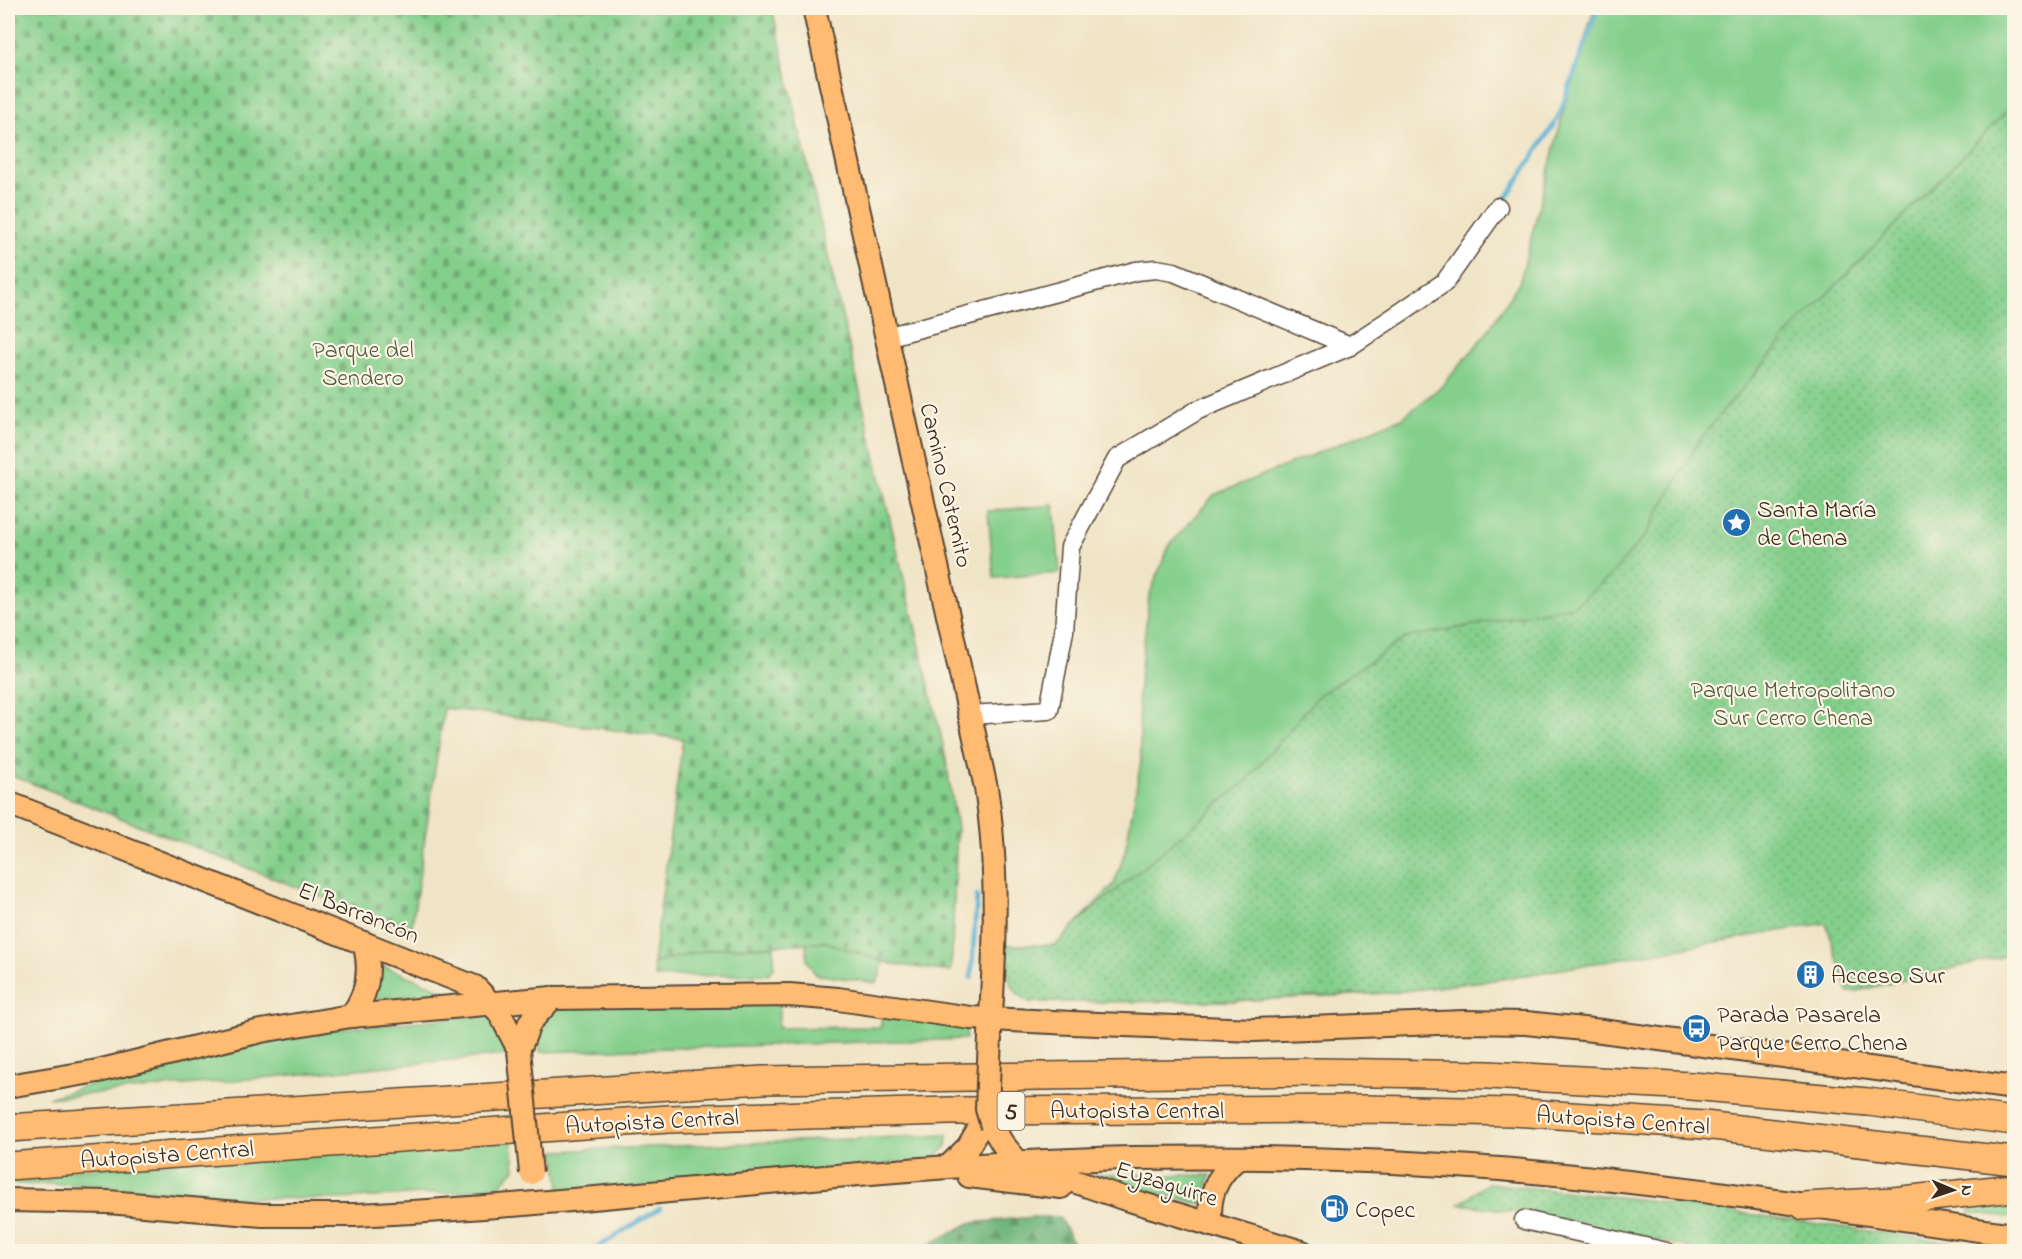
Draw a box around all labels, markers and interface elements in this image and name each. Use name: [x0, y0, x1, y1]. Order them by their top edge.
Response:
park label: Parque del Sendero: [312, 334, 414, 397]
street label: Camino Catemito: [909, 400, 980, 571]
place label: Santa María de Chena: [1757, 494, 1876, 557]
place icon: Santa María de Chena: [1720, 507, 1752, 539]
park label: Parque Metropolitano Sur Cerro Chena: [1690, 674, 1896, 737]
street label: El Barrancón: [292, 874, 424, 955]
building icon: Acceso Sur: [1794, 959, 1826, 991]
place label: Acceso Sur: [1831, 960, 1946, 995]
place label: Parada Pasarela Parque Cerro Chena: [1717, 999, 1908, 1062]
bus stop icon: Parada Pasarela Parque Cerro Chena: [1680, 1012, 1712, 1044]
road number: 5: [998, 1092, 1024, 1130]
street label: Autopista Central: [1050, 1095, 1224, 1130]
street label: Autopista Central: [1535, 1099, 1711, 1146]
street label: Autopista Central: [564, 1101, 740, 1146]
street label: Autopista Central: [79, 1133, 255, 1180]
street label: Eyzaguirre: [1111, 1153, 1222, 1219]
north arrow: [1923, 1160, 1983, 1220]
text: N: [1954, 1185, 1978, 1196]
fuel station icon: Copec: [1318, 1193, 1350, 1225]
place label: Copec: [1355, 1194, 1415, 1229]

